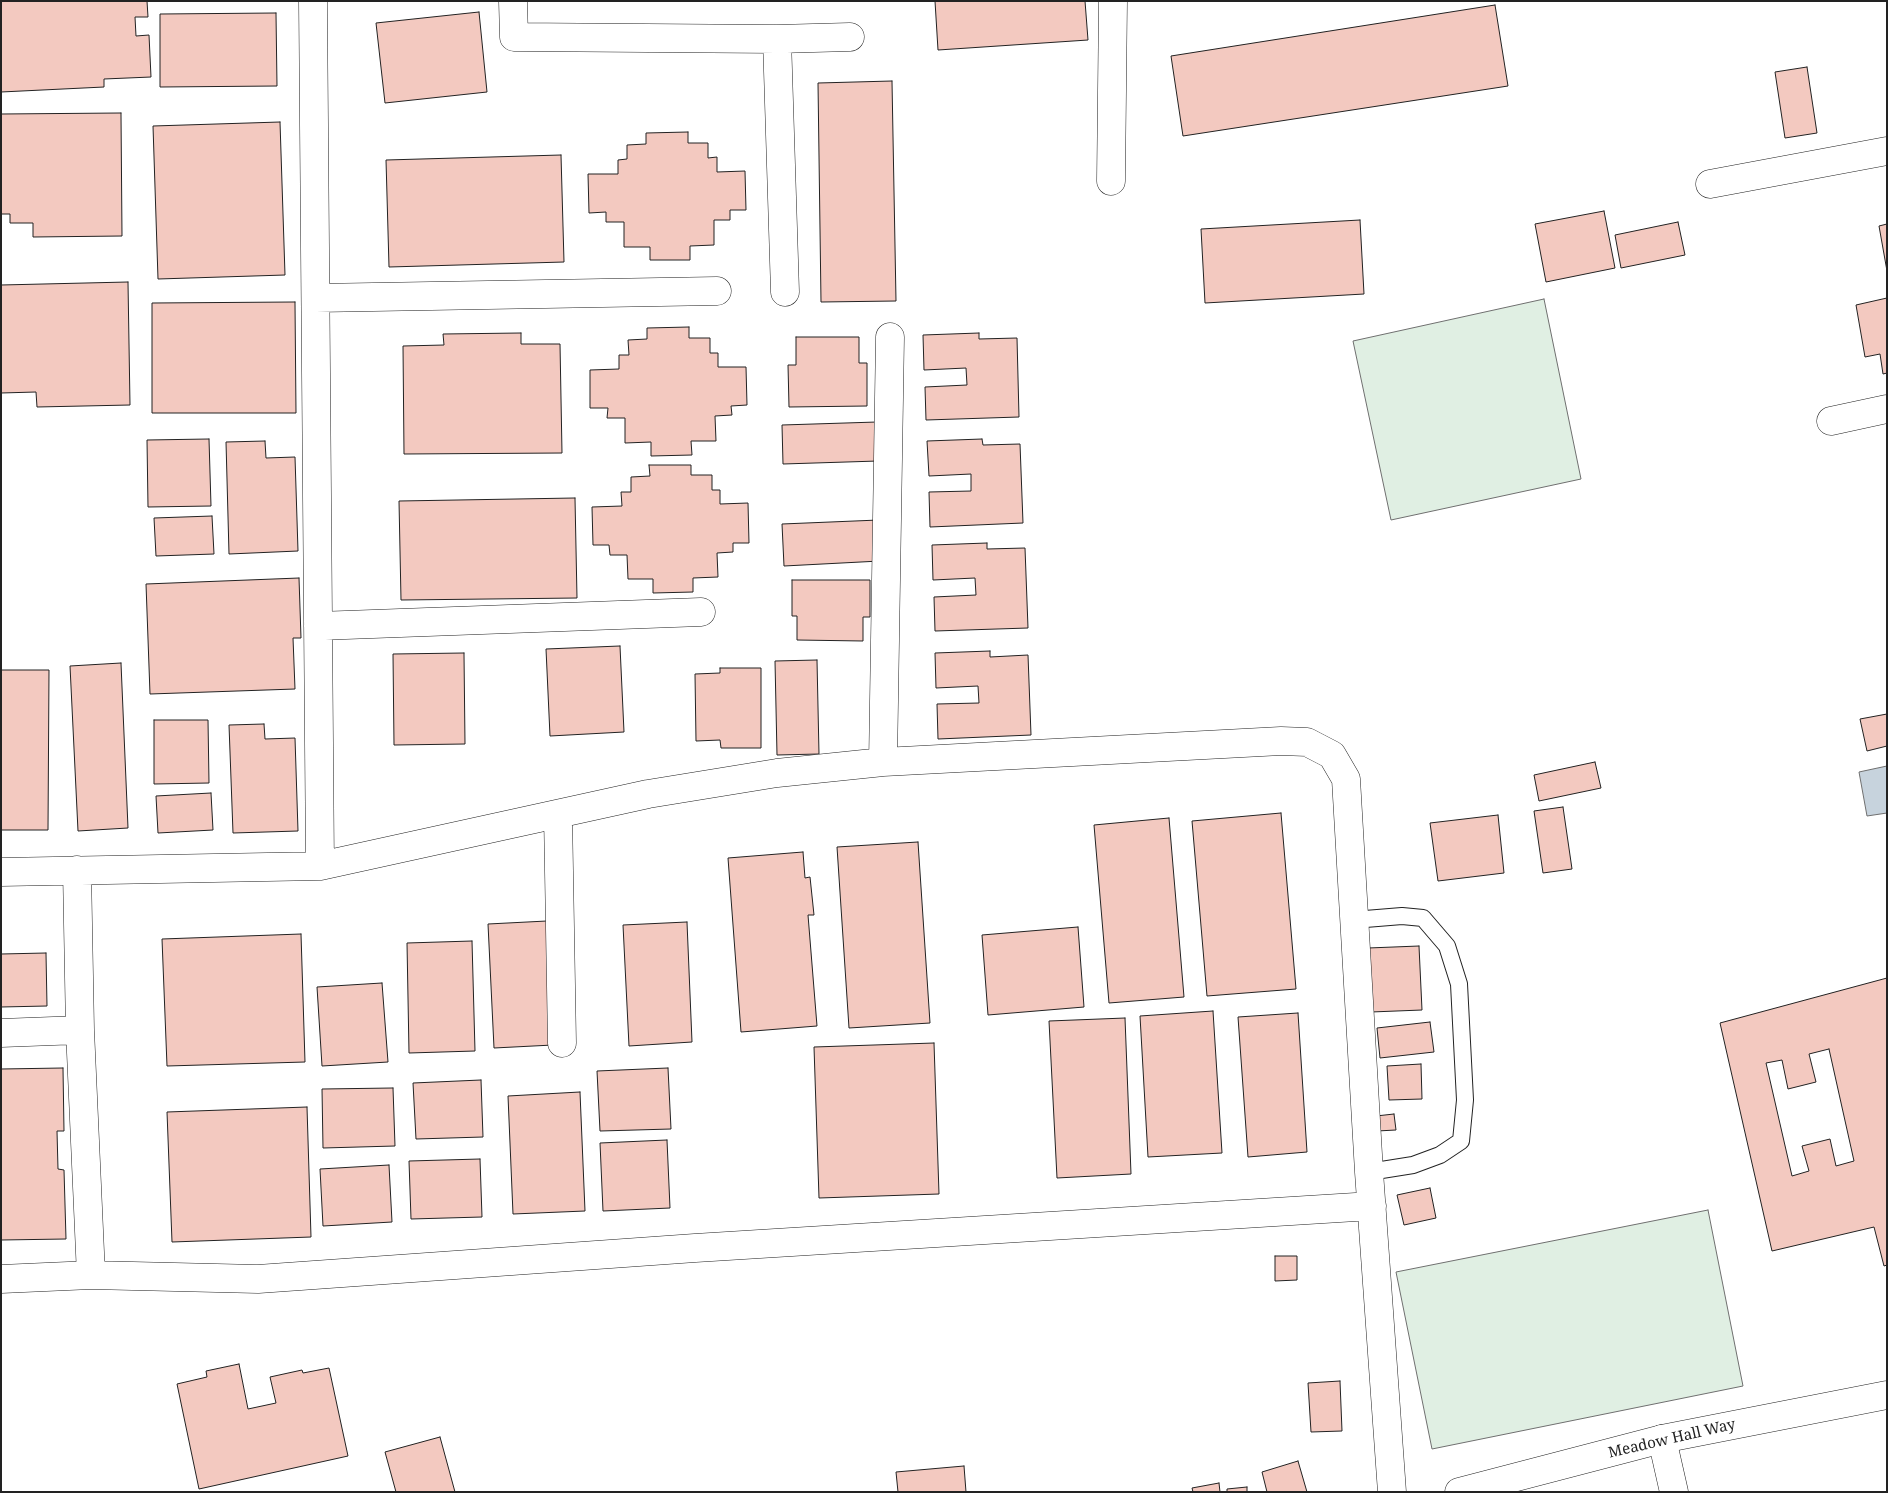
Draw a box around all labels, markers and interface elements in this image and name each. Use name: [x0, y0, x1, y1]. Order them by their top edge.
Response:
street label: Meadow Hall Way: [1607, 1416, 1737, 1462]

